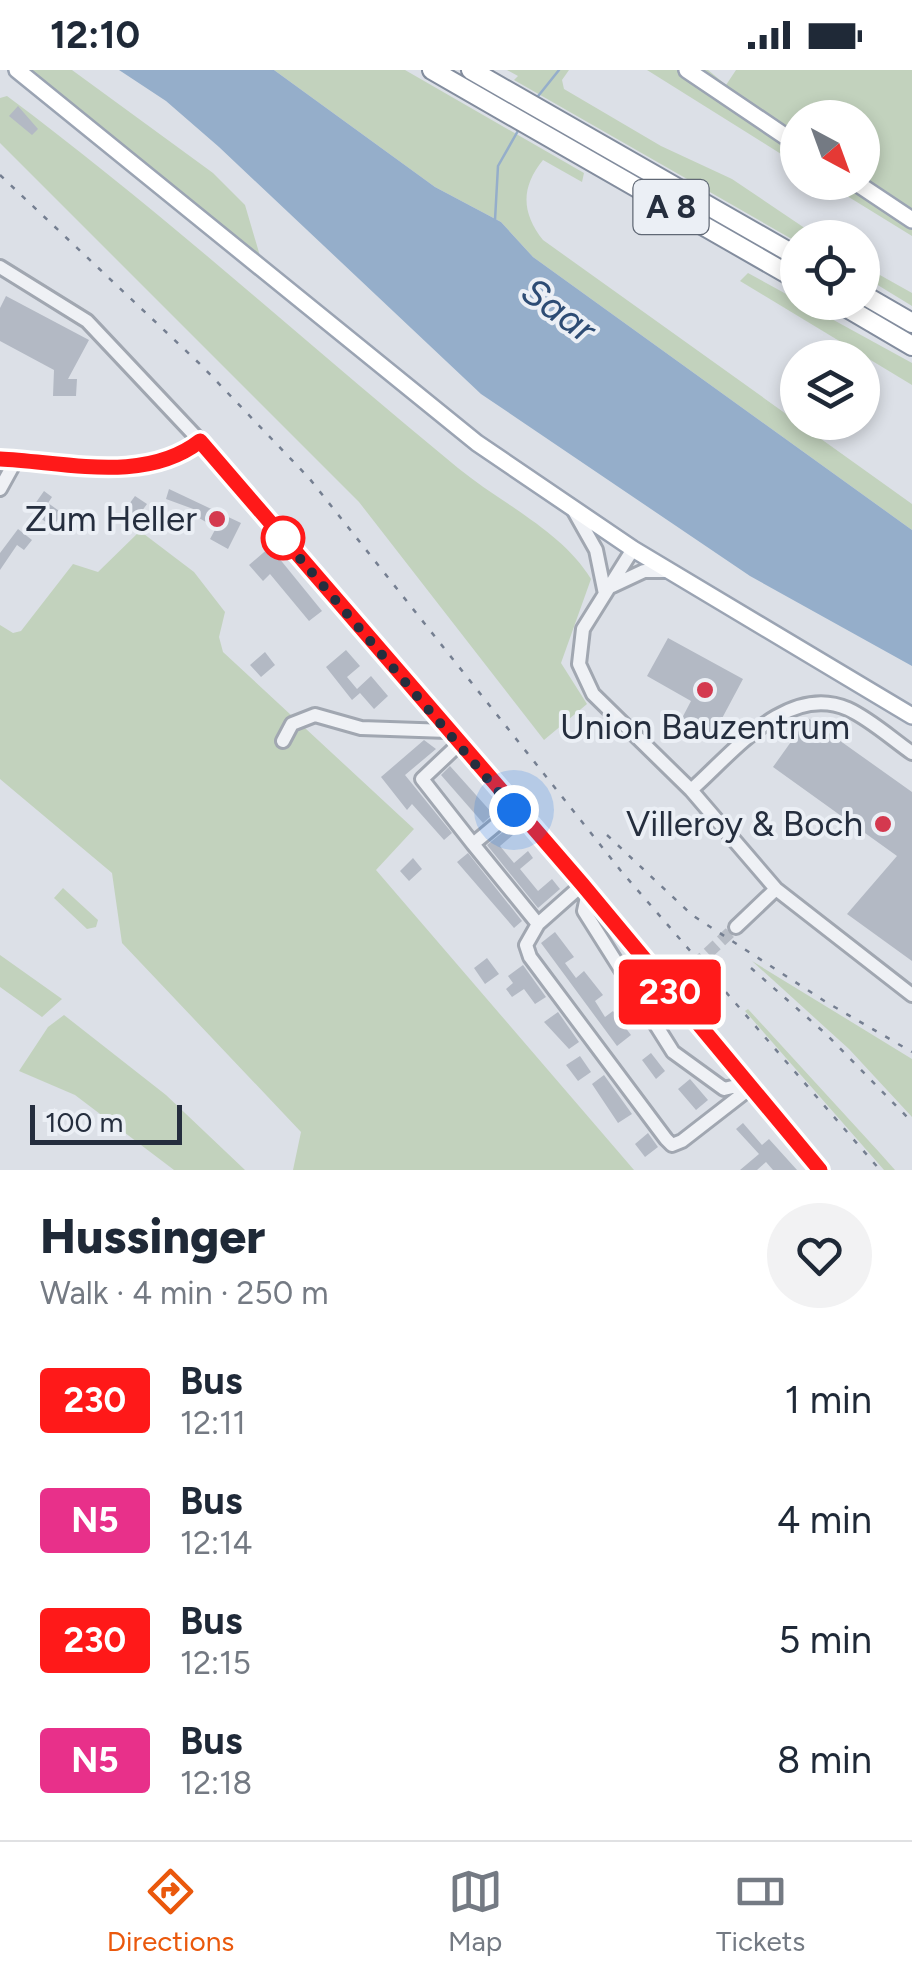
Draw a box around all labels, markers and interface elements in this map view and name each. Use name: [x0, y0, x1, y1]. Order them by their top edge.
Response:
text: 12:10: [50, 12, 140, 58]
north arrow: [780, 100, 880, 200]
map controls: [780, 100, 880, 440]
road number: A 8: [634, 180, 708, 234]
button: locate: [780, 220, 880, 320]
water label: Saar: [513, 268, 606, 353]
button: layers: [780, 340, 880, 440]
place label: Zum Heller: [25, 498, 197, 540]
marker: Zum Heller: [206, 508, 228, 530]
unlabelled marker: [262, 517, 304, 559]
marker: Union Bauzentrum: [694, 679, 716, 701]
place label: Union Bauzentrum: [560, 706, 850, 748]
your location: [489, 785, 539, 835]
place label: Villeroy & Boch: [626, 803, 863, 845]
marker: Villeroy & Boch: [872, 813, 894, 835]
line badge: 230: [612, 960, 728, 1024]
text: 230: [639, 971, 701, 1013]
scale bar: [30, 1100, 182, 1144]
text: 100 m: [45, 1105, 123, 1139]
button: heart: [767, 1203, 872, 1308]
text: Hussinger: [40, 1207, 265, 1265]
text: Walk · 4 min · 250 m: [40, 1274, 328, 1312]
text: Bus: [180, 1358, 243, 1404]
text: 1 min: [785, 1377, 872, 1423]
text: 230: [64, 1379, 126, 1421]
text: 12:11: [180, 1404, 246, 1442]
text: Bus: [180, 1478, 243, 1524]
text: 4 min: [777, 1497, 872, 1543]
text: N5: [71, 1499, 119, 1541]
text: 12:14: [180, 1524, 252, 1562]
text: Bus: [180, 1598, 243, 1644]
text: 5 min: [778, 1617, 872, 1663]
text: 230: [64, 1619, 126, 1661]
text: 12:15: [180, 1644, 251, 1682]
text: Bus: [180, 1718, 243, 1764]
text: 8 min: [777, 1737, 872, 1783]
text: N5: [71, 1739, 119, 1781]
text: 12:18: [180, 1764, 252, 1802]
tab: Directions: [107, 1864, 234, 1958]
tab: Map: [448, 1864, 503, 1958]
tab: Tickets: [716, 1864, 805, 1958]

